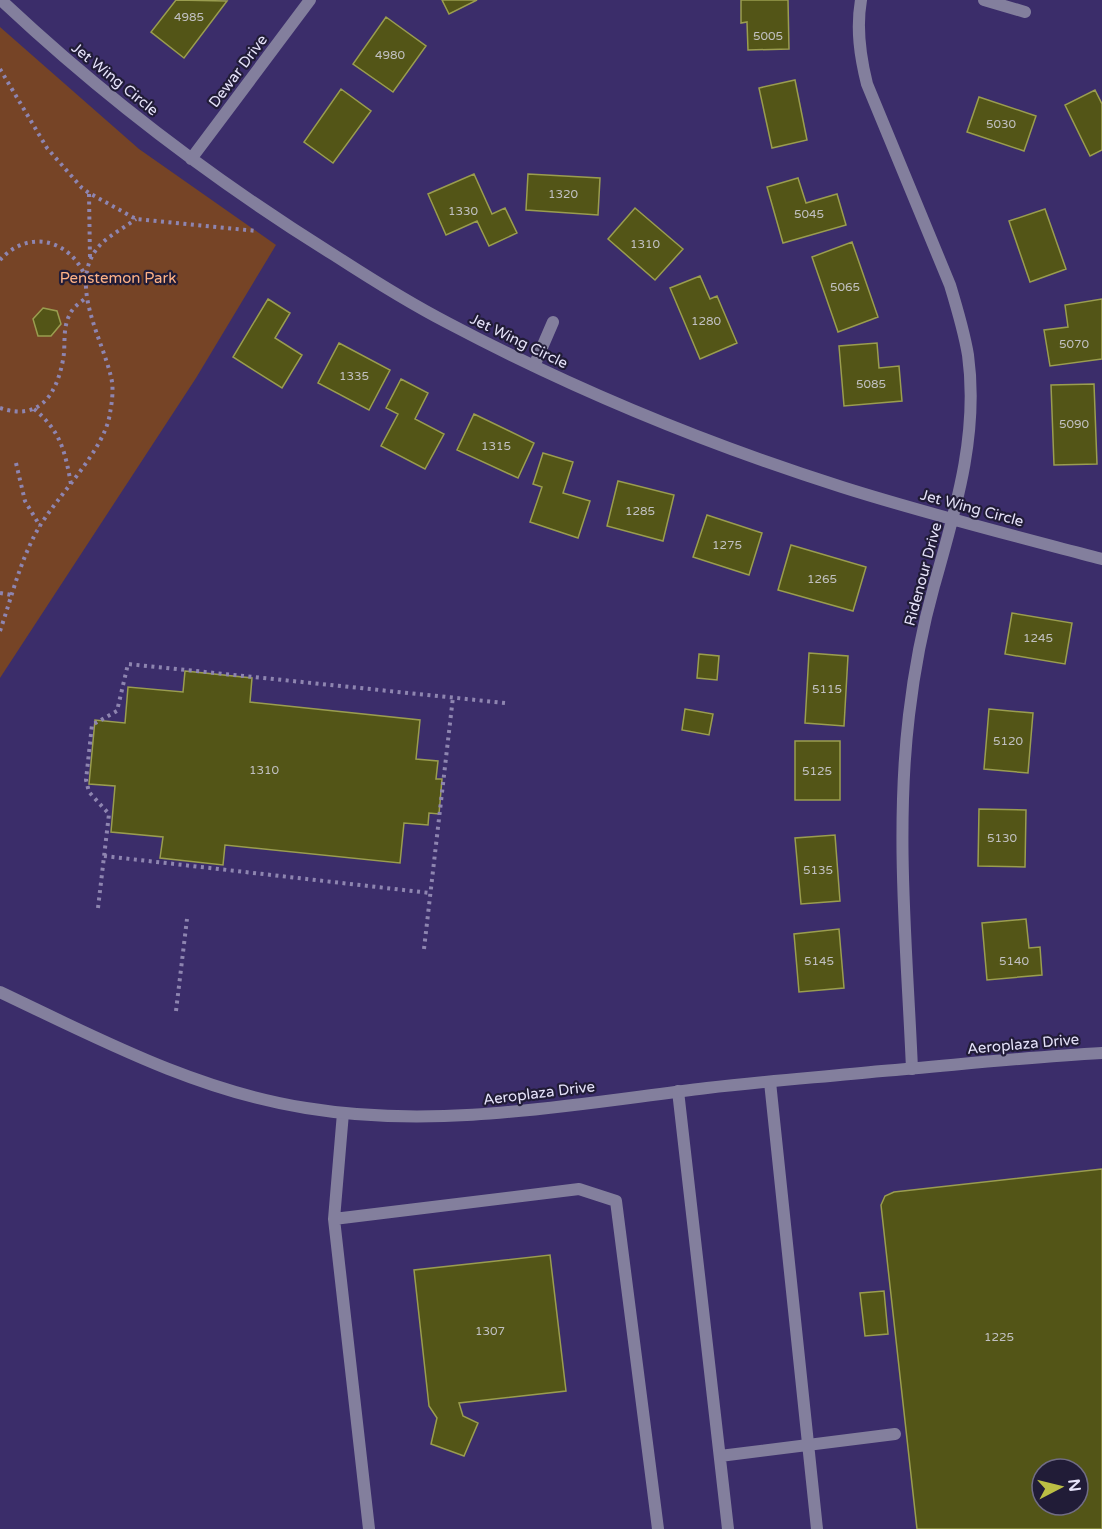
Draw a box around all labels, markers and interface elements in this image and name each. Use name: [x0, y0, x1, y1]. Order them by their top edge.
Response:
house number: 4985: [174, 10, 204, 24]
house number: 5005: [753, 29, 783, 43]
street label: Dewar Drive: [205, 31, 271, 111]
street label: Jet Wing Circle: [68, 39, 162, 119]
house number: 4980: [375, 48, 406, 62]
house number: 5030: [986, 117, 1017, 131]
house number: 1320: [548, 187, 579, 201]
house number: 1330: [448, 204, 479, 218]
house number: 5045: [794, 207, 824, 221]
house number: 1310: [630, 237, 661, 251]
park label: Penstemon Park: [60, 269, 176, 287]
house number: 5065: [830, 280, 860, 294]
street label: Jet Wing Circle: [467, 310, 571, 372]
house number: 1280: [691, 314, 722, 328]
house number: 5070: [1059, 337, 1090, 351]
house number: 1335: [339, 369, 369, 383]
house number: 5085: [856, 377, 886, 391]
house number: 5090: [1059, 417, 1090, 431]
house number: 1315: [481, 439, 511, 453]
street label: Jet Wing Circle: [918, 486, 1026, 530]
house number: 1285: [625, 504, 655, 518]
street label: Ridenour Drive: [901, 520, 945, 628]
house number: 1275: [712, 538, 742, 552]
house number: 1265: [807, 572, 837, 586]
house number: 1245: [1023, 631, 1053, 645]
house number: 5115: [812, 682, 842, 696]
house number: 5120: [993, 734, 1024, 748]
house number: 1310: [249, 763, 280, 777]
house number: 5125: [802, 764, 832, 778]
house number: 5130: [987, 831, 1018, 845]
house number: 5135: [803, 863, 833, 877]
house number: 5145: [804, 954, 834, 968]
house number: 5140: [999, 954, 1030, 968]
street label: Aeroplaza Drive: [966, 1030, 1080, 1058]
street label: Aeroplaza Drive: [482, 1077, 596, 1109]
house number: 1307: [475, 1324, 505, 1338]
house number: 1225: [984, 1330, 1014, 1344]
north arrow: [1030, 1457, 1090, 1517]
text: N: [1063, 1478, 1085, 1493]

